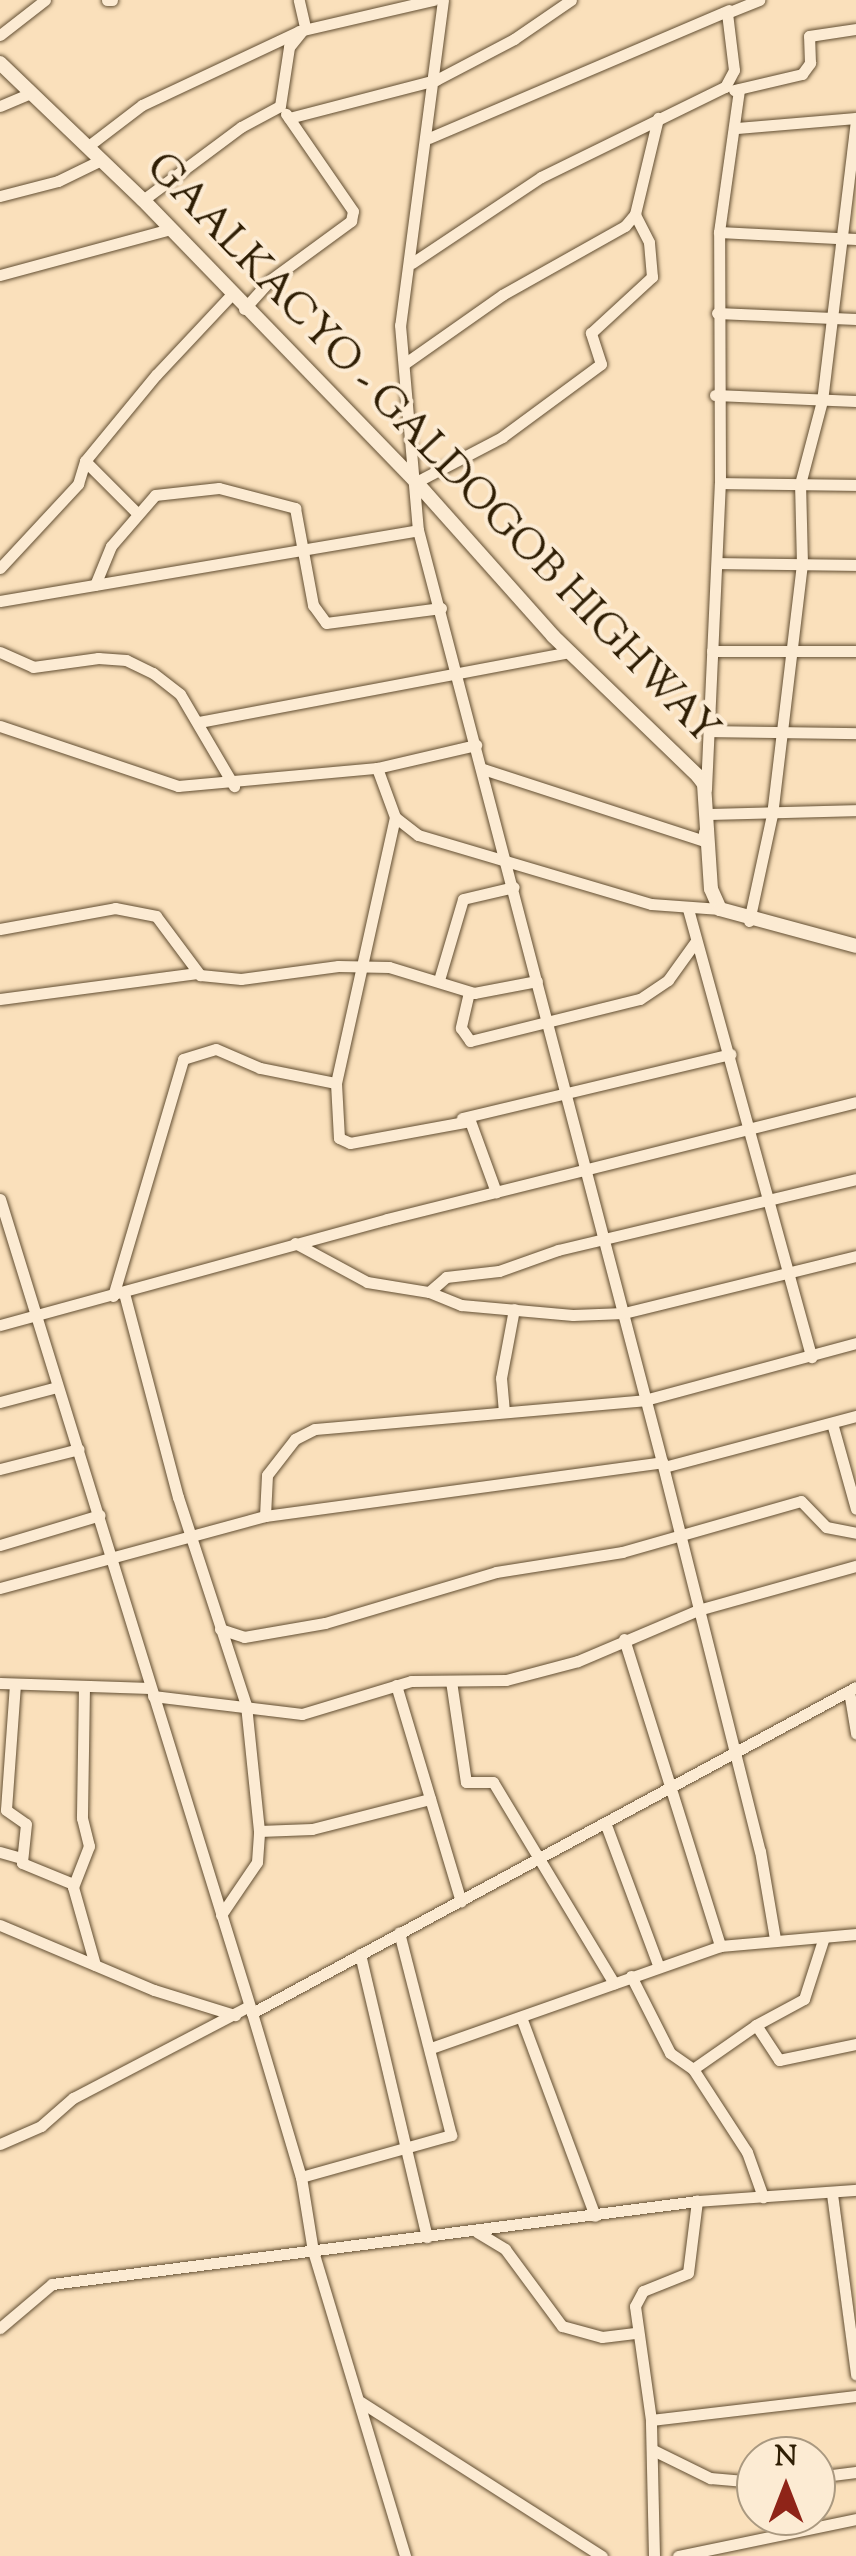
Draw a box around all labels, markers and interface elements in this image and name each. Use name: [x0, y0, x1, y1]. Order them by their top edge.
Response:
street label: GAALKACYO - GALDOGOB HIGHWAY: [134, 144, 728, 756]
north arrow: [736, 2436, 836, 2536]
text: N: [775, 2438, 797, 2478]

